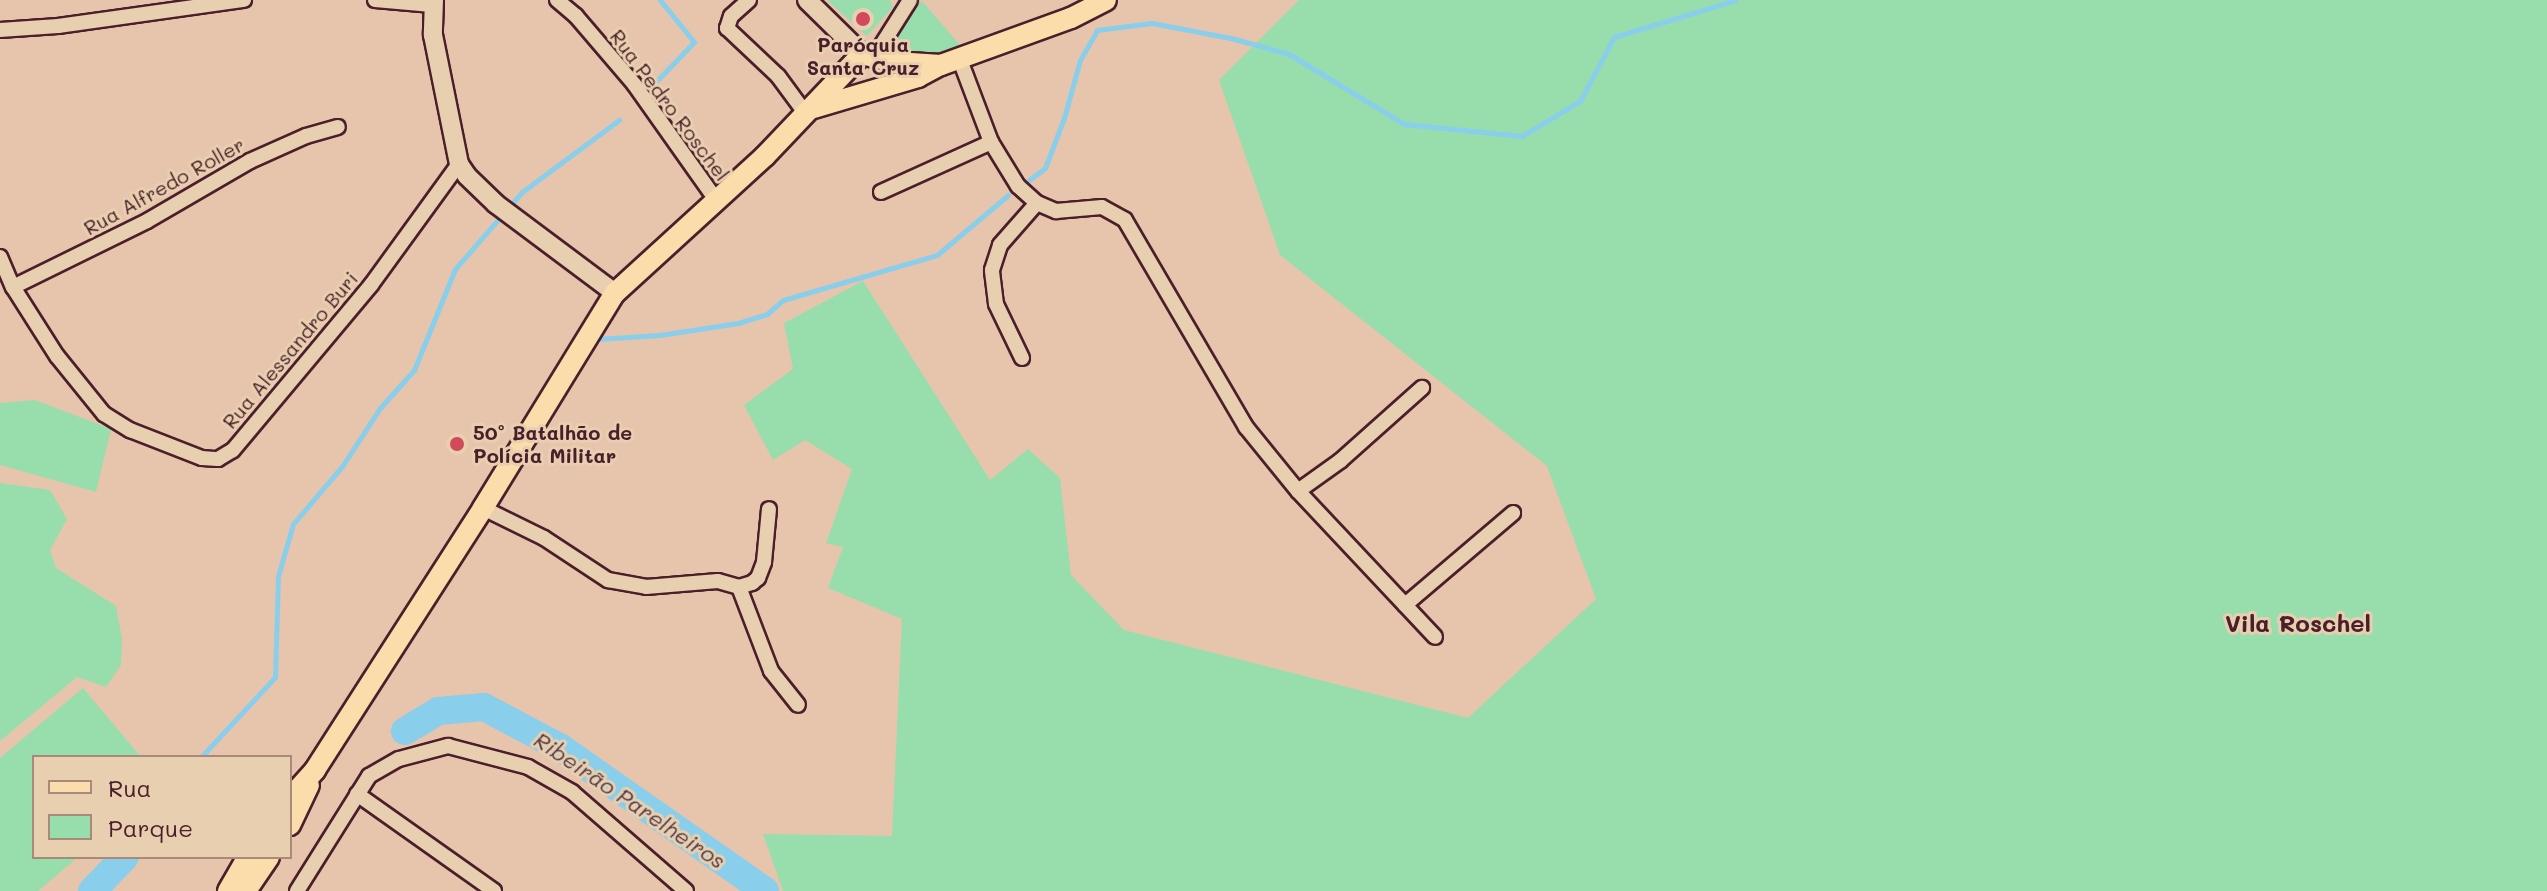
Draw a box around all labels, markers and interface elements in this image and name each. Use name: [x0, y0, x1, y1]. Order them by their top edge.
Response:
marker: Paróquia Santa Cruz: [854, 10, 872, 28]
street label: Rua Pedro Roschel: [605, 25, 735, 185]
place label: Paróquia Santa Cruz: [807, 32, 919, 79]
street label: Rua Alfredo Roller: [80, 132, 248, 240]
street label: Rua Alessandro Buri: [217, 267, 363, 433]
place label: 50º Batalhão de Polícia Militar: [473, 420, 632, 467]
marker: 50º Batalhão de Polícia Militar: [448, 435, 466, 453]
district label: Vila Roschel: [2225, 609, 2371, 637]
water label: Ribeirão Parelheiros: [529, 726, 731, 874]
legend: [32, 755, 292, 859]
text: Rua: [108, 772, 151, 803]
text: Parque: [108, 812, 193, 843]

